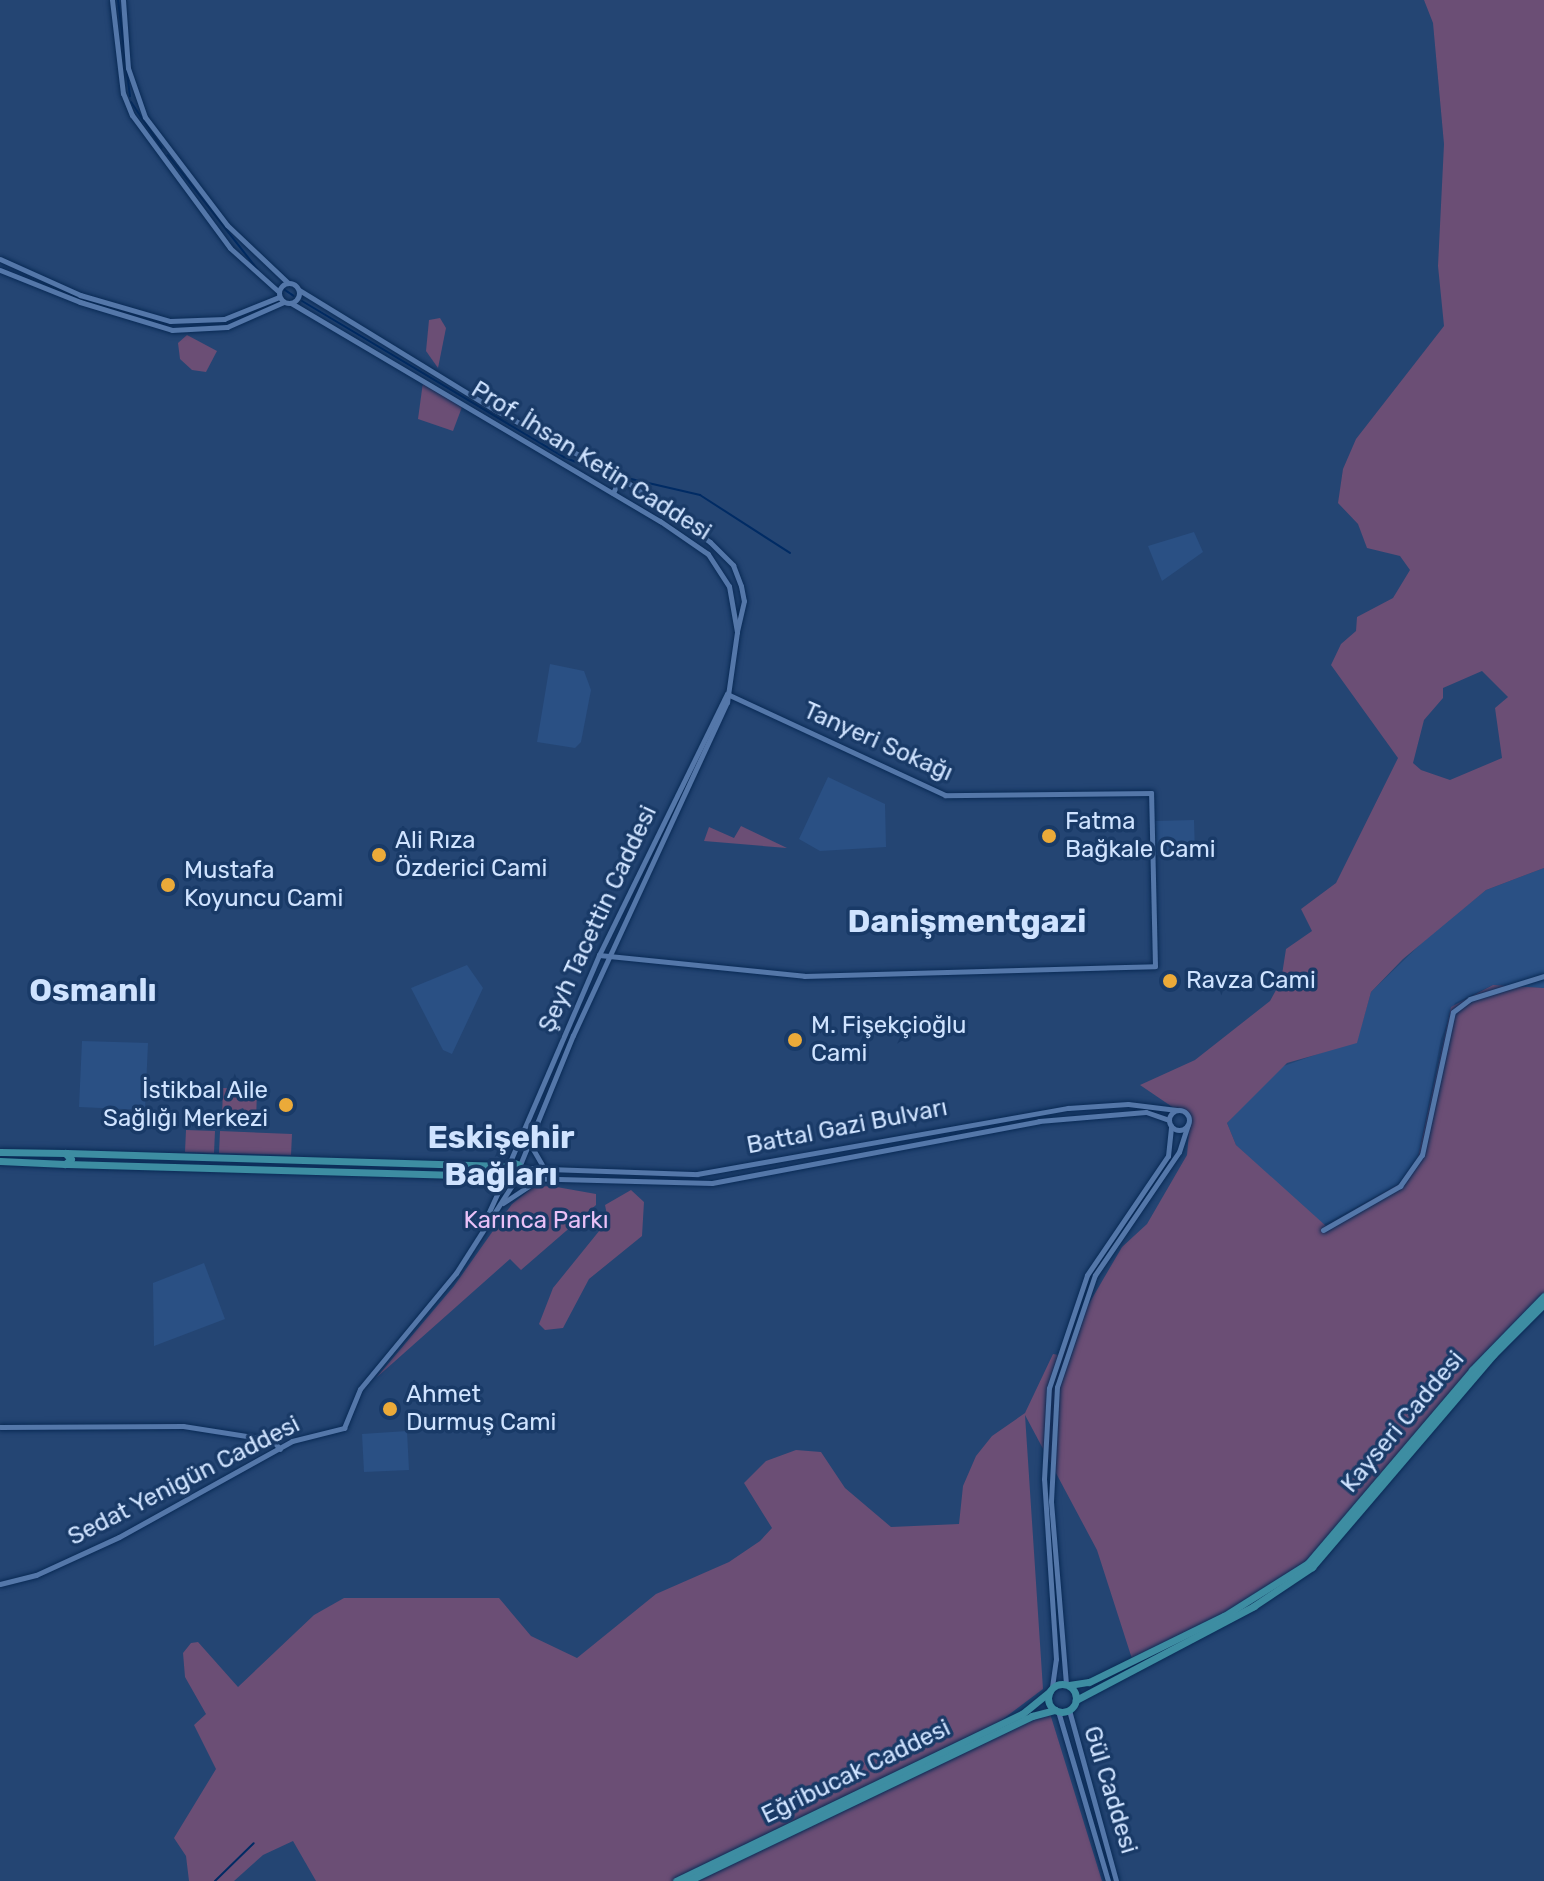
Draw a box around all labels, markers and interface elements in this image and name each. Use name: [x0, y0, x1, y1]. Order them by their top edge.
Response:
street label: Prof. İhsan Ketin Caddesi: [466, 375, 716, 547]
street label: Tanyeri Sokağı: [799, 696, 957, 788]
street label: Şeyh Tacettin Caddesi: [533, 801, 663, 1037]
place label: Fatma Bağkale Cami: [1065, 808, 1216, 864]
place label: Ali Rıza Özderici Cami: [395, 827, 547, 883]
marker: Fatma Bağkale Cami: [1040, 827, 1058, 845]
marker: Ali Rıza Özderici Cami: [370, 846, 388, 864]
place label: Mustafa Koyuncu Cami: [184, 857, 343, 913]
marker: Mustafa Koyuncu Cami: [159, 876, 177, 894]
district label: Danişmentgazi: [848, 902, 1086, 940]
place label: Ravza Cami: [1186, 967, 1316, 995]
district label: Osmanlı: [29, 971, 157, 1009]
marker: Ravza Cami: [1161, 972, 1179, 990]
place label: M. Fişekçioğlu Cami: [811, 1012, 967, 1068]
marker: M. Fişekçioğlu Cami: [786, 1031, 804, 1049]
place label: İstikbal Aile Sağlığı Merkezi: [103, 1077, 268, 1133]
street label: Battal Gazi Bulvarı: [744, 1093, 950, 1161]
marker: İstikbal Aile Sağlığı Merkezi: [275, 1094, 297, 1116]
district label: Eskişehir Bağları: [427, 1119, 575, 1194]
park label: Karınca Parkı: [463, 1207, 609, 1235]
street label: Kayseri Caddesi: [1335, 1345, 1471, 1499]
place label: Ahmet Durmuş Cami: [406, 1381, 556, 1437]
marker: Ahmet Durmuş Cami: [381, 1400, 399, 1418]
street label: Sedat Yenigün Caddesi: [63, 1410, 305, 1552]
street label: Eğribucak Caddesi: [757, 1714, 955, 1830]
street label: Gül Caddesi: [1077, 1723, 1143, 1857]

